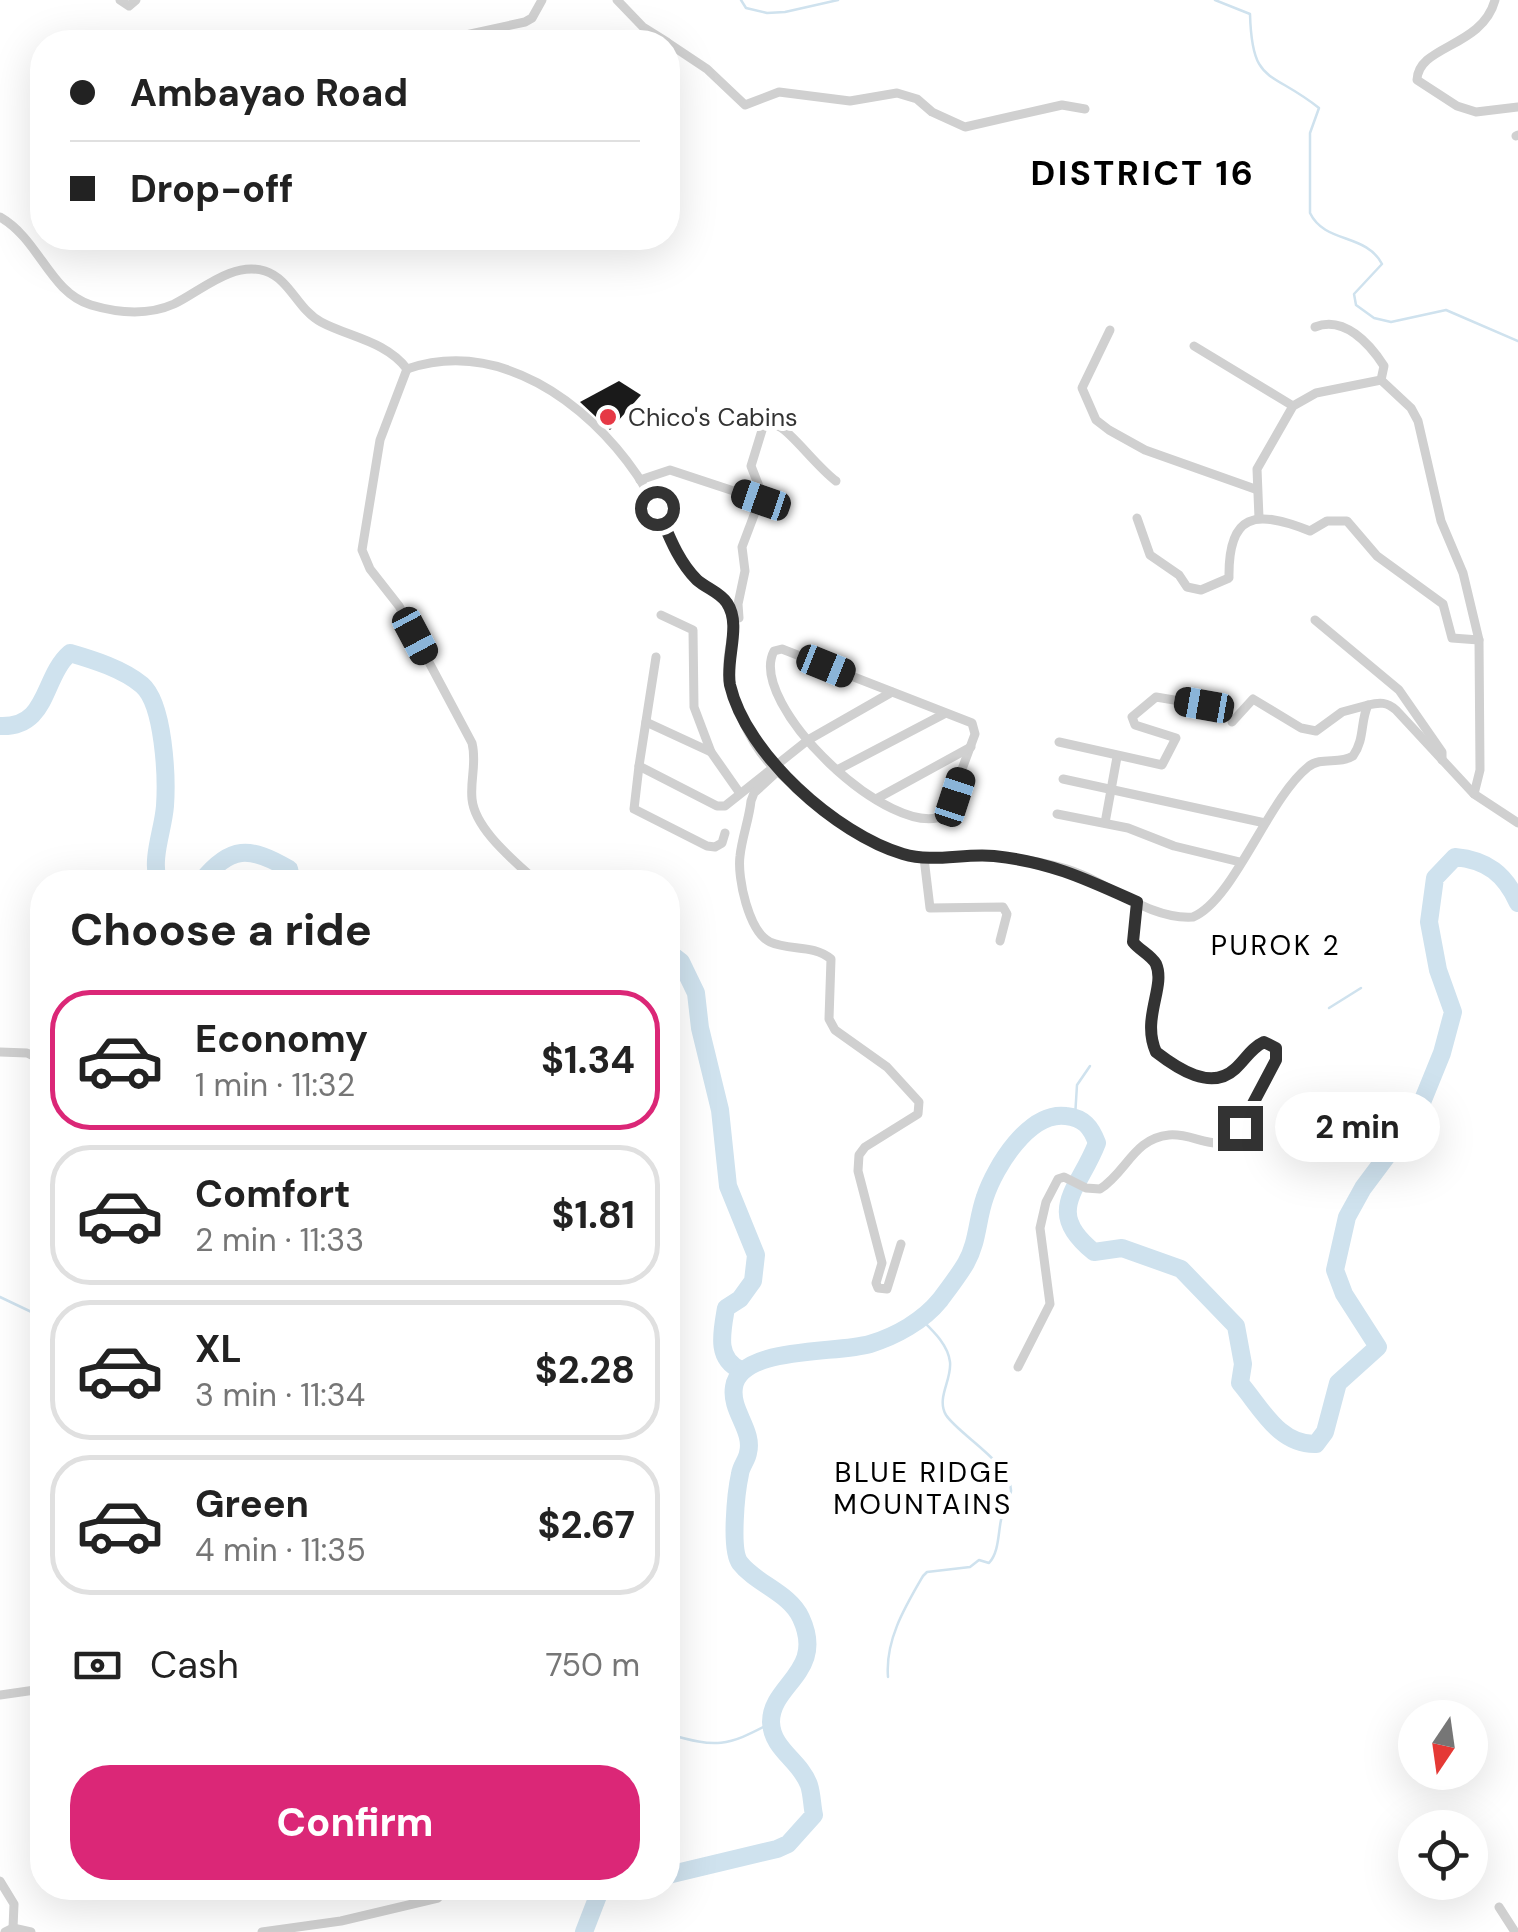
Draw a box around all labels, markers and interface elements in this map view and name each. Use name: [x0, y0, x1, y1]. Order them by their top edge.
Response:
text: Ambayao Road: [130, 68, 408, 118]
district label: DISTRICT 16: [1031, 150, 1255, 196]
text: Drop-off: [130, 164, 293, 214]
place label: Chico's Cabins: [628, 401, 798, 434]
marker: Chico's Cabins: [597, 406, 619, 428]
car: [728, 476, 794, 524]
route start: [635, 486, 680, 531]
car: [388, 602, 442, 670]
car: [793, 641, 859, 691]
car: [1172, 685, 1236, 725]
car: [931, 764, 979, 830]
text: Choose a ride: [70, 900, 372, 959]
district label: PUROK 2: [1211, 927, 1341, 964]
text: Economy: [195, 1014, 368, 1064]
icon: car: [75, 1015, 165, 1105]
text: $1.34: [541, 1035, 635, 1085]
text: 1 min · 11:32: [195, 1064, 355, 1106]
callout: 2 min: [1275, 1093, 1440, 1163]
route end: [1218, 1106, 1263, 1151]
text: 2 min: [1315, 1106, 1400, 1148]
text: Comfort: [195, 1169, 351, 1219]
icon: car: [75, 1170, 165, 1260]
text: $1.81: [552, 1190, 635, 1240]
text: 2 min · 11:33: [195, 1219, 364, 1261]
text: XL: [195, 1324, 242, 1374]
icon: car: [75, 1325, 165, 1415]
text: $2.28: [535, 1345, 635, 1395]
text: 3 min · 11:34: [195, 1374, 365, 1416]
district label: BLUE RIDGE MOUNTAINS: [833, 1454, 1013, 1523]
text: Green: [195, 1479, 309, 1529]
icon: car: [75, 1480, 165, 1570]
text: $2.67: [538, 1500, 635, 1550]
text: 4 min · 11:35: [195, 1529, 366, 1571]
icon: cash: [70, 1638, 125, 1693]
text: Cash: [150, 1640, 239, 1690]
text: 750 m: [545, 1644, 640, 1686]
north arrow: [1398, 1700, 1488, 1790]
map controls: [1398, 1700, 1488, 1900]
button: Confirm: [70, 1765, 640, 1880]
button: locate: [1398, 1810, 1488, 1900]

